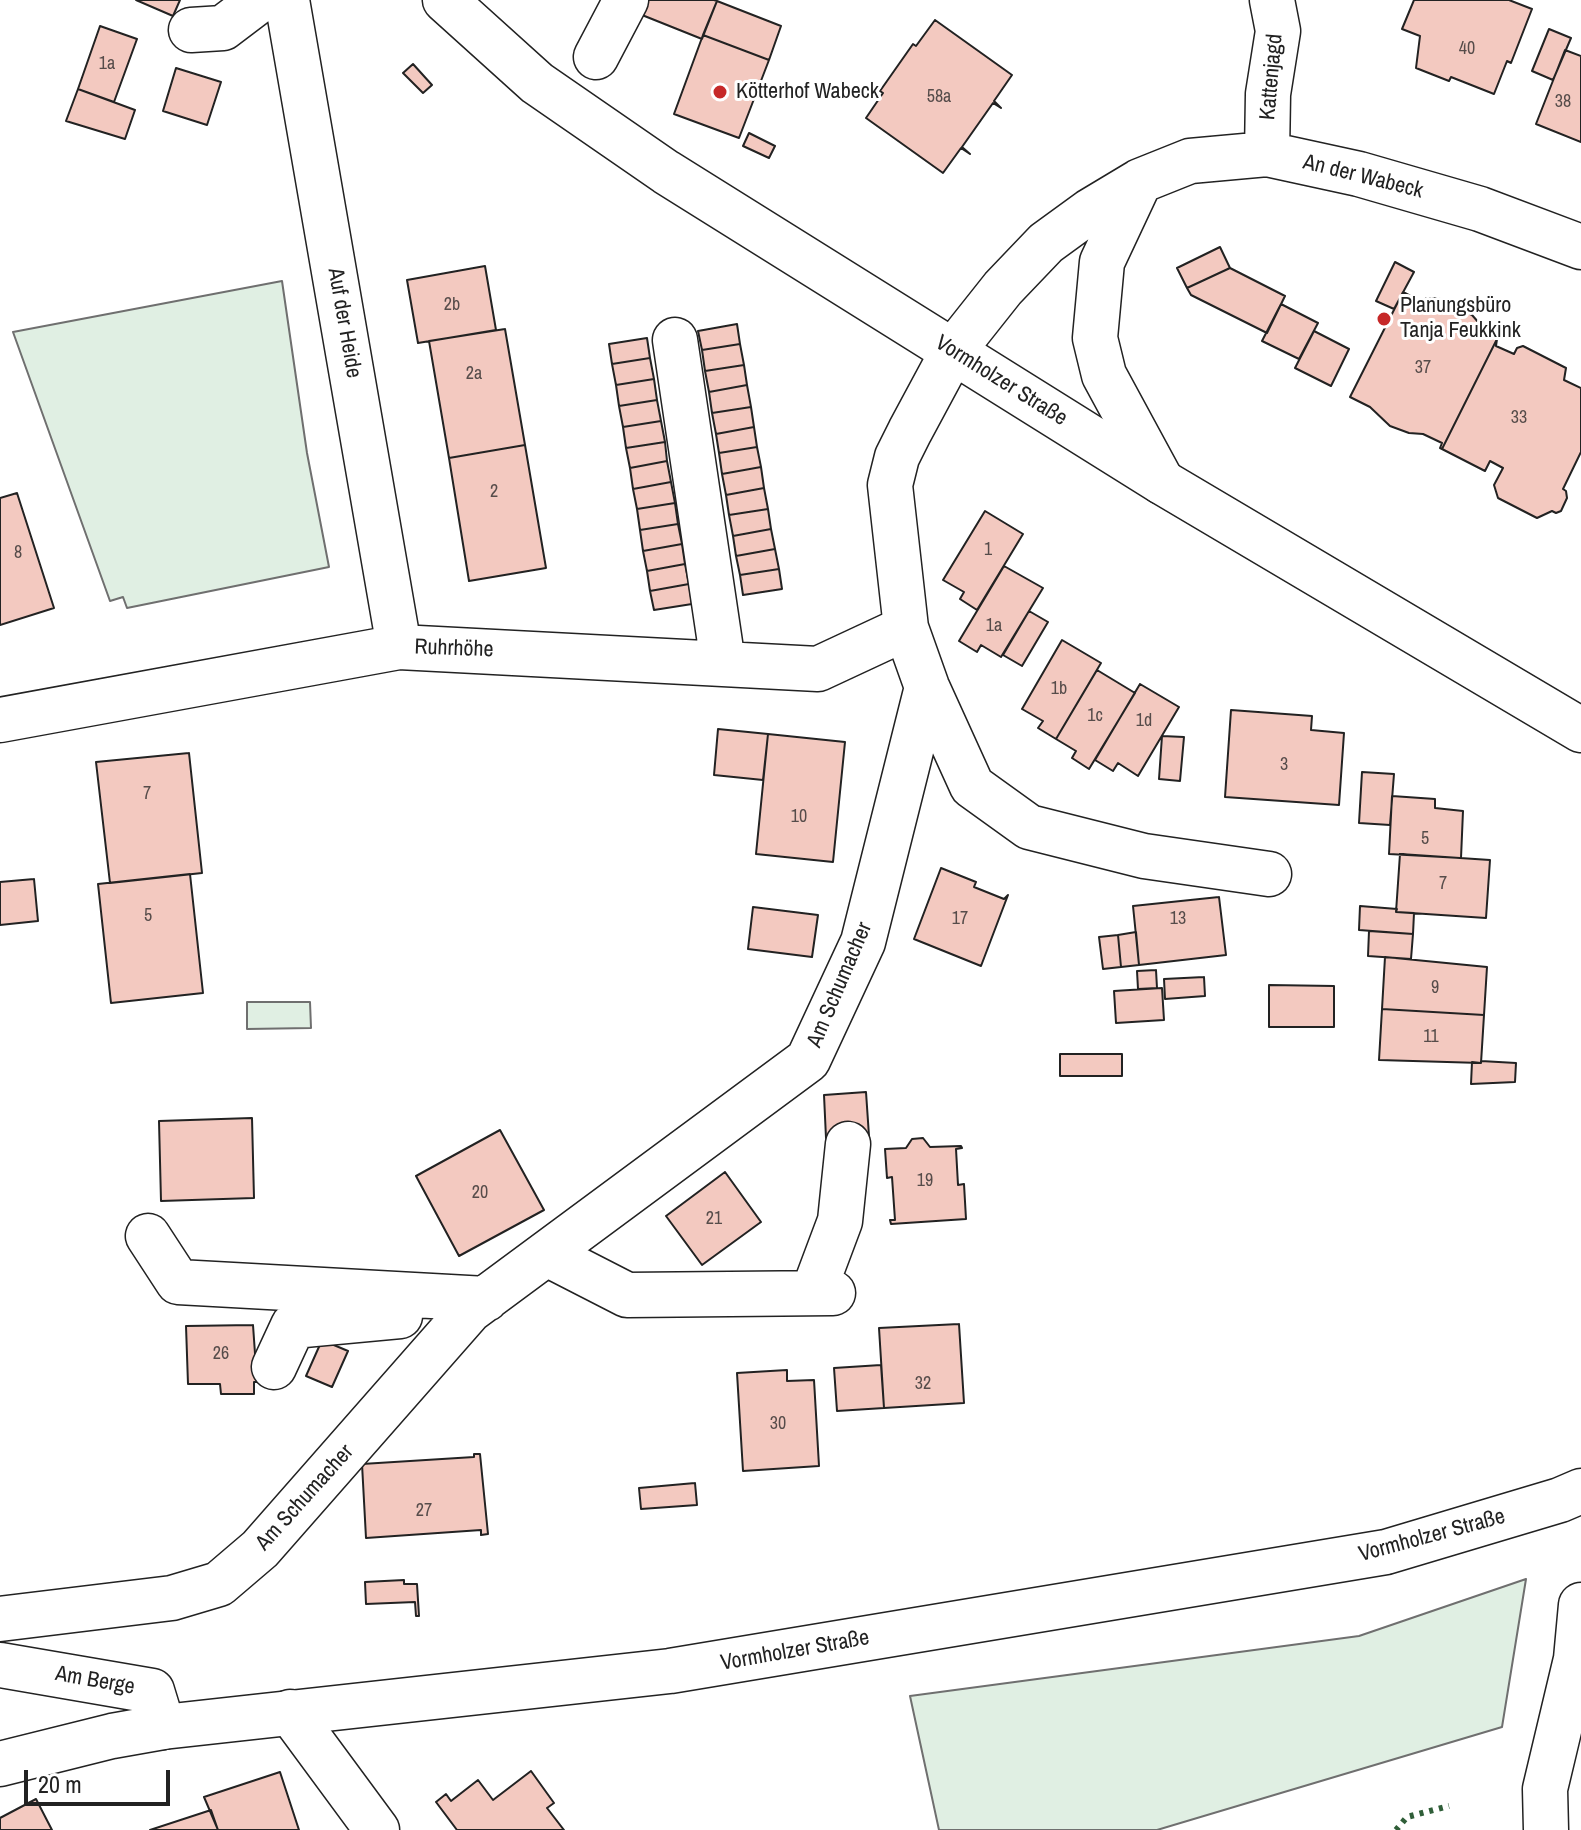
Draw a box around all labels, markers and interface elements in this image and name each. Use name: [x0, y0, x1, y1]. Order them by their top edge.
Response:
street label: Kattenjagd: [1255, 33, 1289, 121]
house number: 40: [1459, 38, 1475, 60]
house number: 1a: [99, 53, 115, 75]
place label: Kötterhof Wabeck: [736, 79, 879, 105]
marker: Kötterhof Wabeck: [711, 83, 729, 101]
house number: 58a: [927, 86, 951, 108]
house number: 38: [1555, 91, 1571, 113]
street label: An der Wabeck: [1300, 149, 1426, 205]
street label: Auf der Heide: [321, 266, 367, 380]
place label: Planungsbüro Tanja Feukkink: [1400, 293, 1521, 344]
house number: 2b: [444, 294, 460, 316]
marker: Planungsbüro Tanja Feukkink: [1375, 310, 1393, 328]
street label: Vormholzer Straße: [930, 330, 1072, 432]
house number: 37: [1415, 357, 1431, 379]
house number: 2a: [466, 363, 482, 385]
house number: 33: [1511, 407, 1527, 429]
house number: 2: [490, 481, 498, 503]
house number: 1: [984, 539, 992, 561]
house number: 8: [14, 542, 22, 564]
house number: 1a: [986, 615, 1002, 637]
street label: Ruhrhöhe: [414, 634, 494, 664]
house number: 1b: [1051, 678, 1067, 700]
house number: 1c: [1087, 705, 1103, 727]
house number: 1d: [1136, 710, 1152, 732]
house number: 3: [1280, 754, 1288, 776]
house number: 7: [143, 783, 151, 805]
house number: 10: [791, 806, 807, 828]
house number: 5: [1421, 828, 1429, 850]
house number: 7: [1439, 873, 1447, 895]
house number: 5: [144, 905, 152, 927]
house number: 17: [952, 908, 968, 930]
house number: 13: [1170, 908, 1186, 930]
street label: Am Schumacher: [802, 918, 878, 1052]
house number: 9: [1431, 977, 1439, 999]
house number: 11: [1423, 1026, 1439, 1048]
house number: 19: [917, 1170, 933, 1192]
house number: 20: [472, 1182, 488, 1204]
house number: 21: [706, 1208, 722, 1230]
house number: 26: [213, 1343, 229, 1365]
house number: 32: [915, 1373, 931, 1395]
house number: 30: [770, 1413, 786, 1435]
street label: Am Schumacher: [251, 1440, 359, 1556]
house number: 27: [416, 1500, 432, 1522]
street label: Vormholzer Straße: [1356, 1504, 1508, 1568]
street label: Vormholzer Straße: [719, 1625, 871, 1677]
street label: Am Berge: [53, 1661, 137, 1701]
scale bar: [28, 1754, 174, 1804]
text: 20 m: [38, 1768, 82, 1800]

